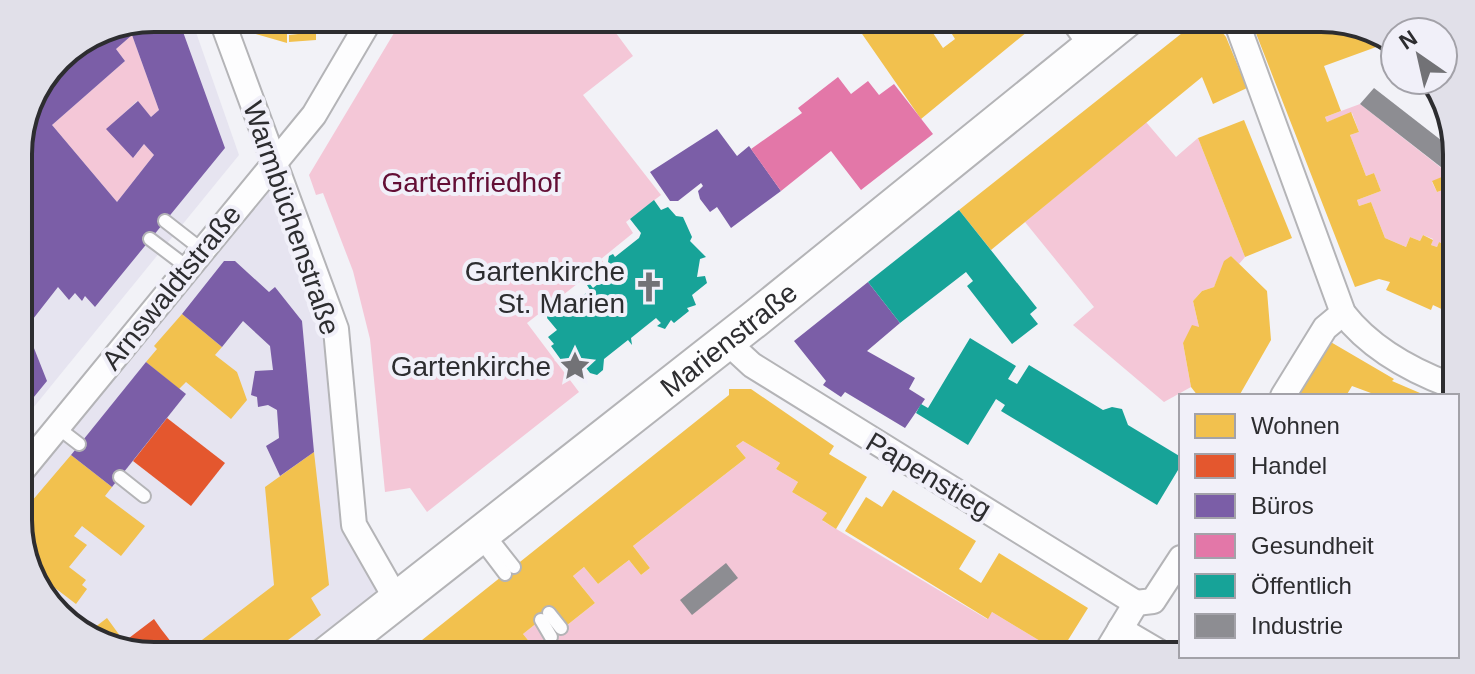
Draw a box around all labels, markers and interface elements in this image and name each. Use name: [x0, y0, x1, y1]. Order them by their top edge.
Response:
north arrow: [1379, 16, 1459, 96]
text: N: [1395, 25, 1422, 55]
street label: Warmbüchenstraße: [237, 97, 346, 339]
park label: Gartenfriedhof: [382, 167, 561, 198]
street label: Arnswaldtstraße: [96, 199, 247, 376]
place label: Gartenkirche St. Marien: [465, 256, 625, 319]
church icon: Gartenkirche St. Marien: [632, 270, 666, 304]
street label: Marienstraße: [654, 277, 803, 403]
place icon: Gartenkirche: [558, 349, 592, 383]
place label: Gartenkirche: [391, 351, 551, 382]
legend: [1179, 394, 1459, 658]
text: Wohnen: [1251, 412, 1340, 439]
street label: Papenstieg: [861, 426, 997, 525]
text: Handel: [1251, 452, 1327, 479]
text: Büros: [1251, 492, 1314, 519]
text: Gesundheit: [1251, 532, 1374, 559]
text: Öffentlich: [1251, 572, 1352, 599]
text: Industrie: [1251, 612, 1343, 639]

